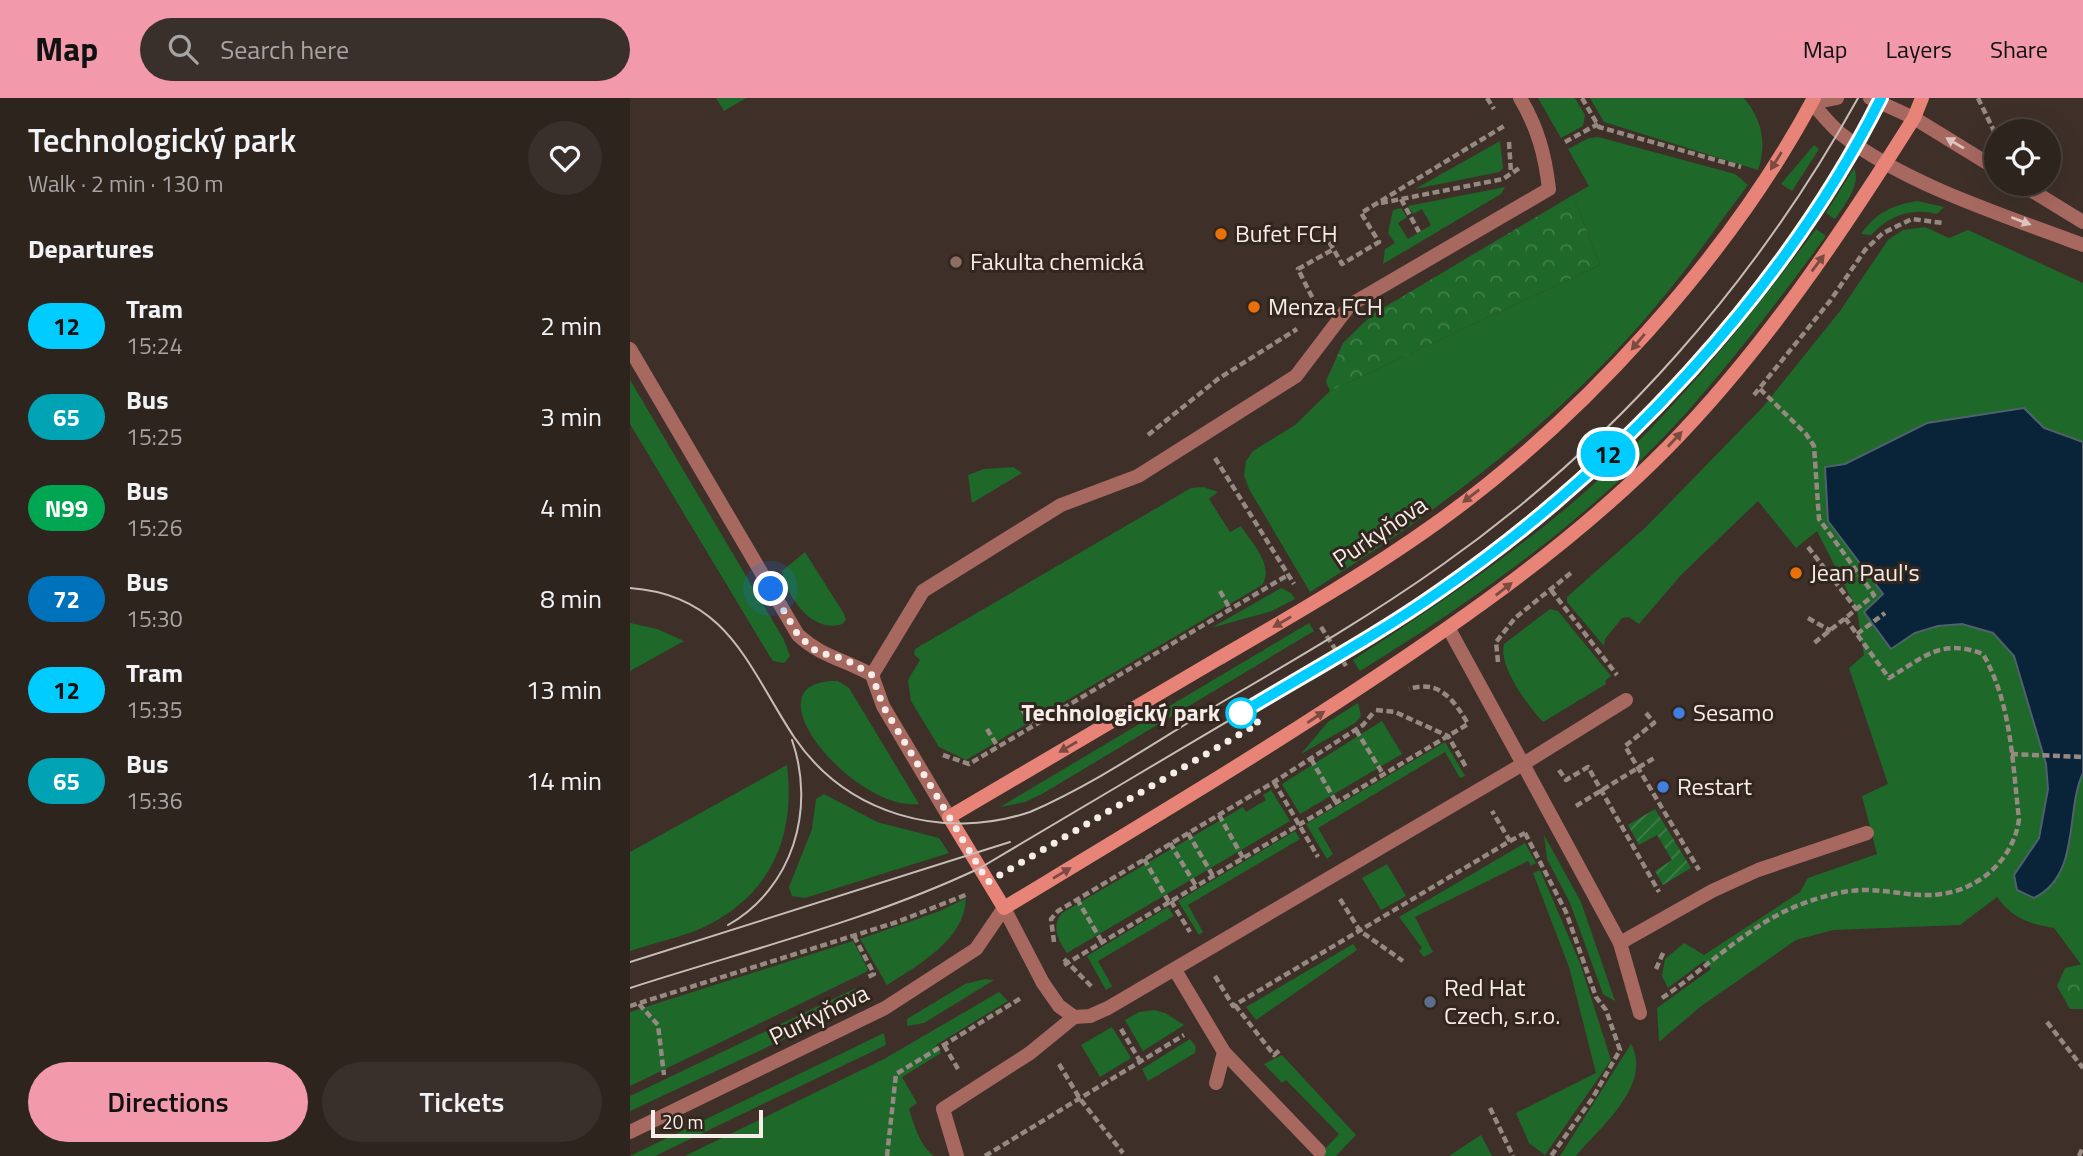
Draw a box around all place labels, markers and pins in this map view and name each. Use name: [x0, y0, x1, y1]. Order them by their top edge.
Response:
place label: Bufet FCH: [1235, 215, 1338, 251]
marker: Bufet FCH: [1213, 226, 1229, 242]
place label: Fakulta chemická: [970, 243, 1144, 279]
marker: Fakulta chemická: [948, 254, 964, 270]
place label: Menza FCH: [1268, 288, 1383, 324]
marker: Menza FCH: [1246, 299, 1262, 315]
place label: Jean Paul's: [1810, 554, 1920, 590]
marker: Jean Paul's: [1788, 565, 1804, 581]
place label: Technologický park: [1022, 694, 1221, 730]
place label: Sesamo: [1693, 694, 1774, 730]
marker: Technologický park: [1226, 698, 1256, 728]
marker: Sesamo: [1671, 705, 1687, 721]
place label: Restart: [1677, 768, 1753, 804]
marker: Restart: [1655, 779, 1671, 795]
place label: Red Hat Czech, s.r.o.: [1444, 969, 1560, 1033]
marker: Red Hat Czech, s.r.o.: [1422, 994, 1438, 1010]

